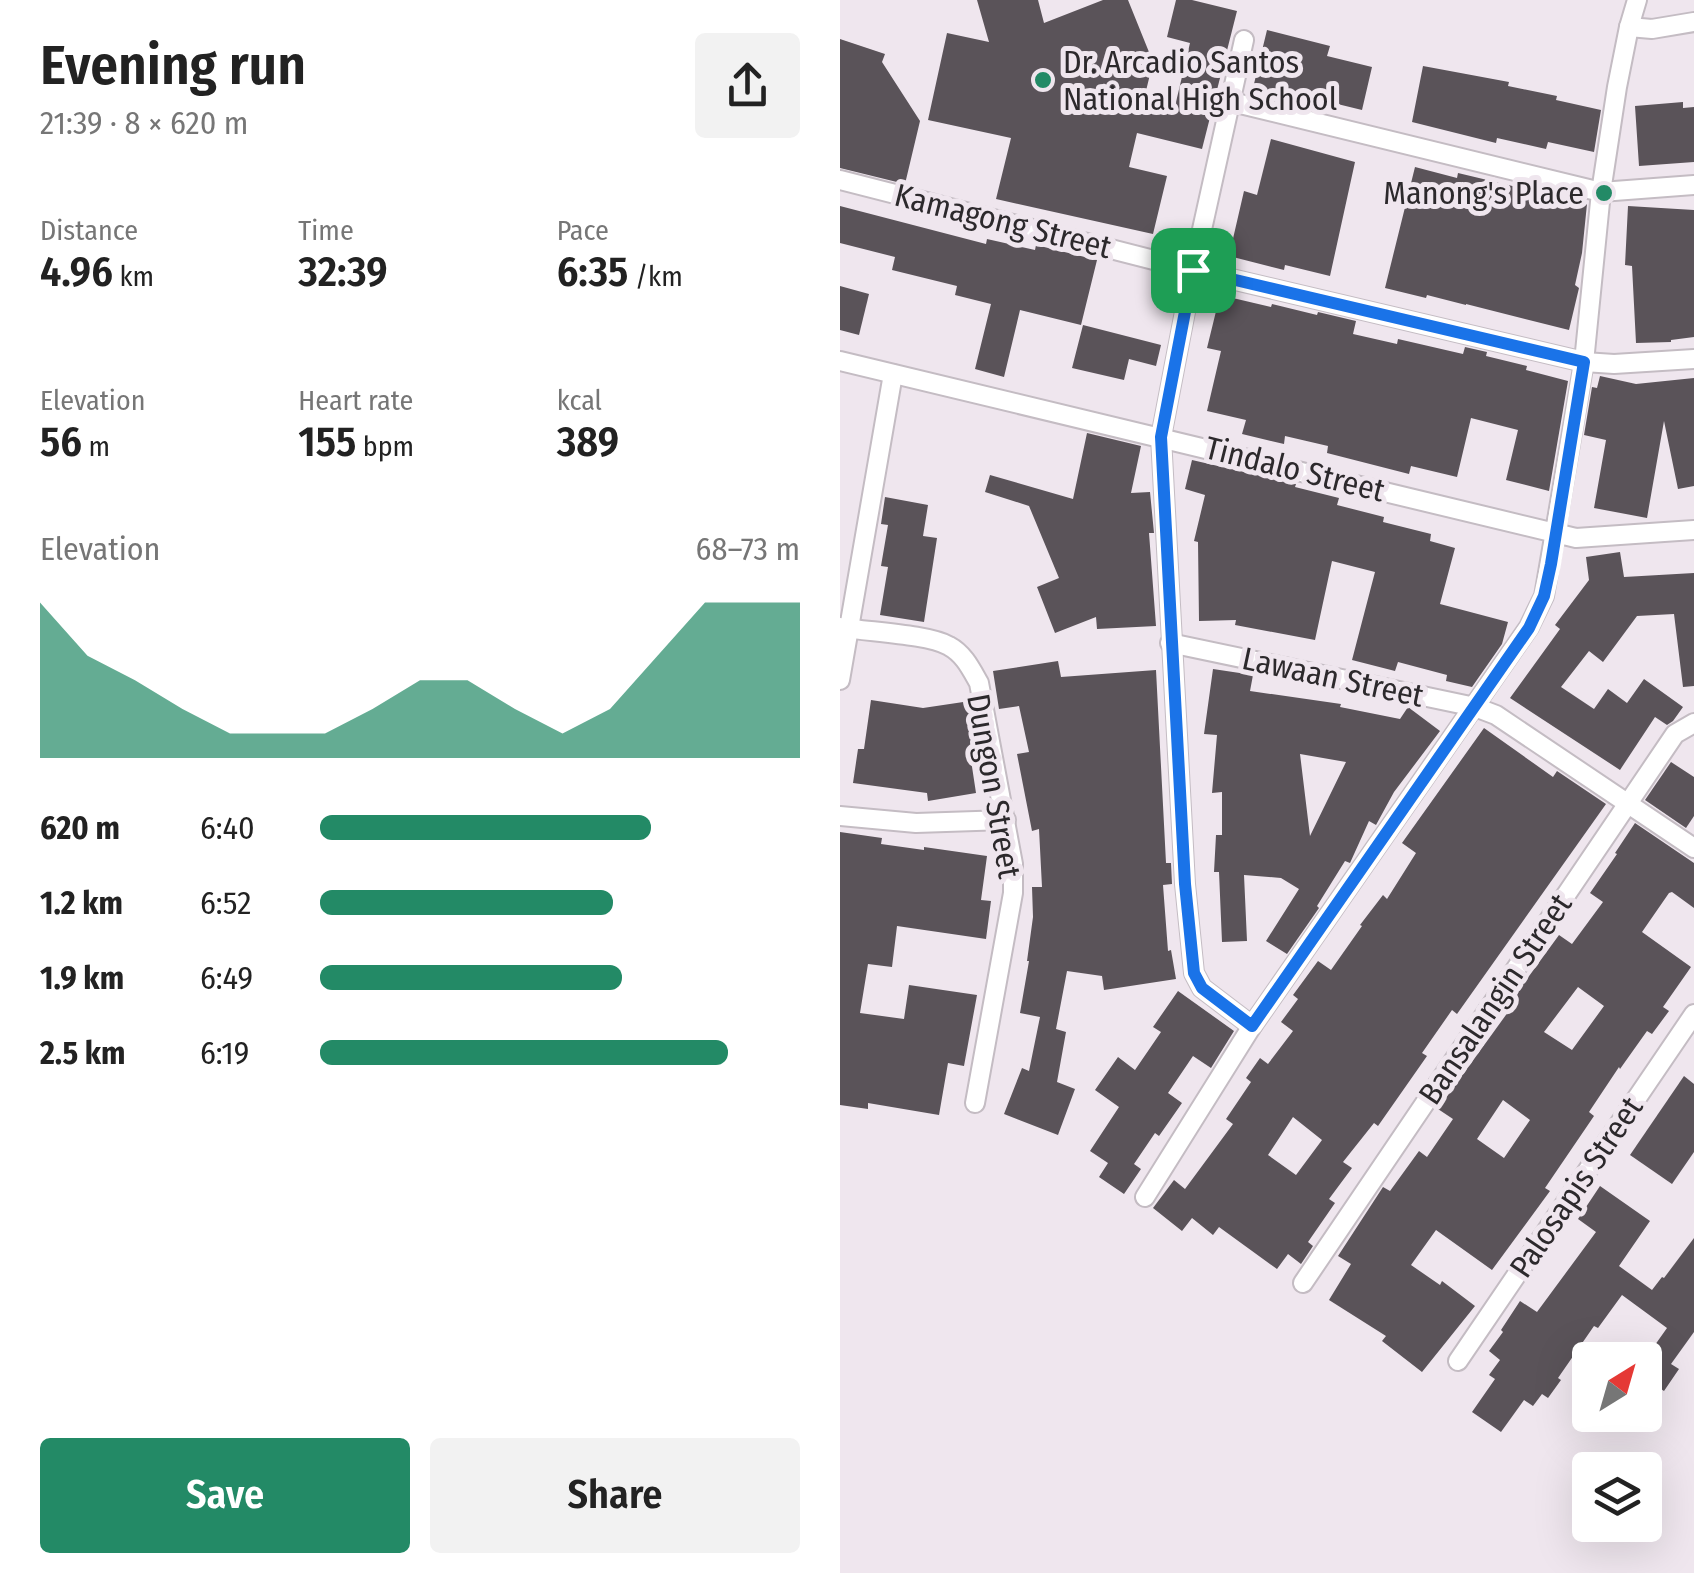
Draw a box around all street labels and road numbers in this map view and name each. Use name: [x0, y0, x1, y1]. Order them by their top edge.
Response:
street label: Kamagong Street: [891, 176, 1116, 266]
street label: Tindalo Street: [1201, 428, 1389, 510]
street label: Lawaan Street: [1239, 639, 1428, 715]
street label: Dungon Street: [959, 691, 1029, 882]
street label: Bansalangin Street: [1411, 886, 1580, 1112]
street label: Palosapis Street: [1502, 1089, 1651, 1285]

